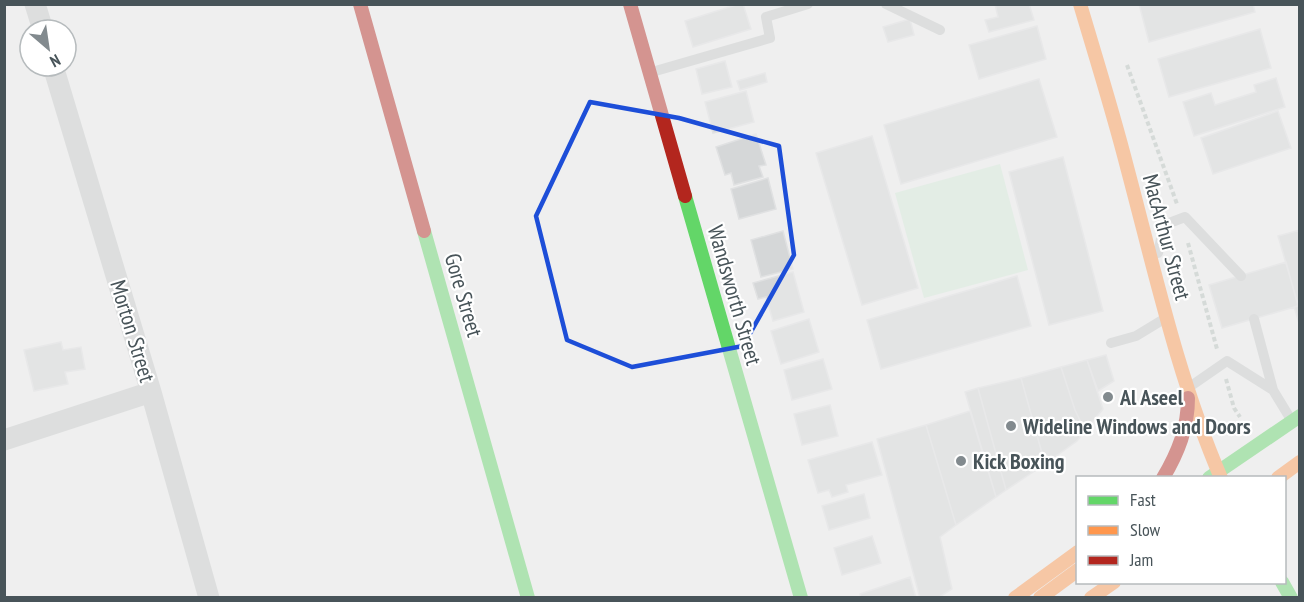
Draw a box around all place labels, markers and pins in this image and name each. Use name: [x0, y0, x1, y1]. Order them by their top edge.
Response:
place label: Al Aseel: [1119, 383, 1184, 411]
marker: Al Aseel: [1101, 390, 1115, 404]
place label: Wideline Windows and Doors: [1022, 412, 1251, 440]
marker: Wideline Windows and Doors: [1004, 419, 1018, 433]
place label: Kick Boxing: [973, 447, 1064, 475]
marker: Kick Boxing: [954, 454, 968, 468]

